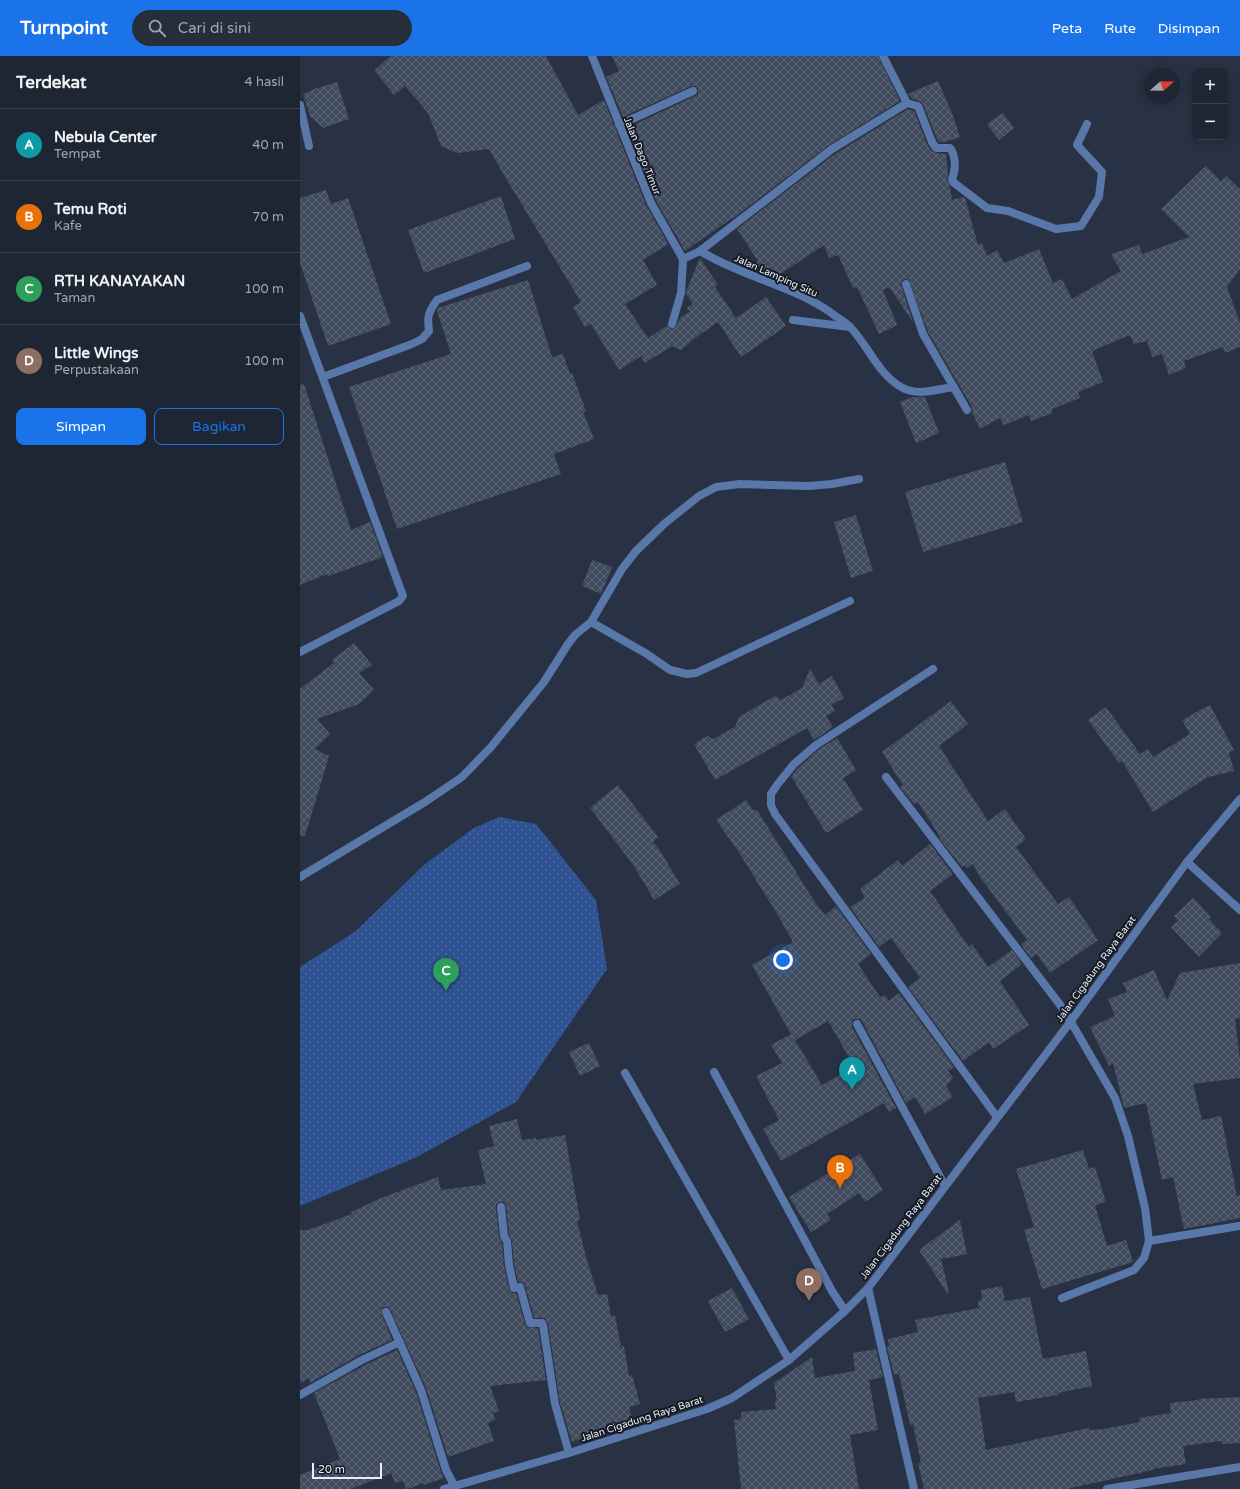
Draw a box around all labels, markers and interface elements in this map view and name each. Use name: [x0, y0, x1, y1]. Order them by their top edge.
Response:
search box: [132, 10, 412, 46]
text: Turnpoint: [20, 17, 108, 39]
icon: search: [146, 17, 168, 39]
text: Cari di sini: [178, 19, 251, 37]
text: Peta: [1052, 20, 1082, 37]
text: Rute: [1104, 20, 1136, 37]
text: Disimpan: [1158, 20, 1220, 37]
north arrow: [1144, 68, 1180, 104]
map controls: [1192, 68, 1228, 140]
button: +: [1192, 68, 1228, 104]
text: Terdekat: [16, 72, 86, 93]
text: 4 hasil: [245, 74, 284, 90]
button: −: [1192, 104, 1228, 140]
street label: Jalan Dago Timur: [621, 115, 663, 197]
text: Nebula Center: [54, 128, 156, 146]
text: A: [24, 137, 34, 153]
text: 40 m: [252, 137, 284, 153]
text: Tempat: [54, 146, 101, 162]
text: Temu Roti: [54, 200, 127, 218]
text: B: [24, 209, 34, 225]
text: 70 m: [252, 209, 284, 225]
text: Kafe: [54, 218, 82, 234]
street label: Jalan Lamping Situ: [732, 252, 820, 300]
text: RTH KANAYAKAN: [54, 272, 185, 290]
text: C: [24, 281, 34, 297]
text: 100 m: [244, 281, 284, 297]
text: Taman: [54, 290, 95, 306]
text: Little Wings: [54, 344, 139, 362]
text: D: [24, 353, 34, 369]
text: 100 m: [244, 353, 284, 369]
text: Perpustakaan: [54, 362, 139, 378]
button: Simpan: [16, 408, 146, 445]
button: Bagikan: [154, 408, 284, 445]
street label: Jalan Cigadung Raya Barat: [1054, 914, 1138, 1024]
your location: [773, 950, 793, 970]
pin: C: [433, 958, 459, 991]
pin: A: [839, 1057, 865, 1090]
pin: B: [827, 1155, 853, 1188]
street label: Jalan Cigadung Raya Barat: [858, 1172, 944, 1282]
pin: D: [796, 1268, 822, 1301]
street label: Jalan Cigadung Raya Barat: [579, 1394, 705, 1444]
scale bar: [312, 1461, 382, 1480]
text: 20 m: [318, 1463, 345, 1476]

